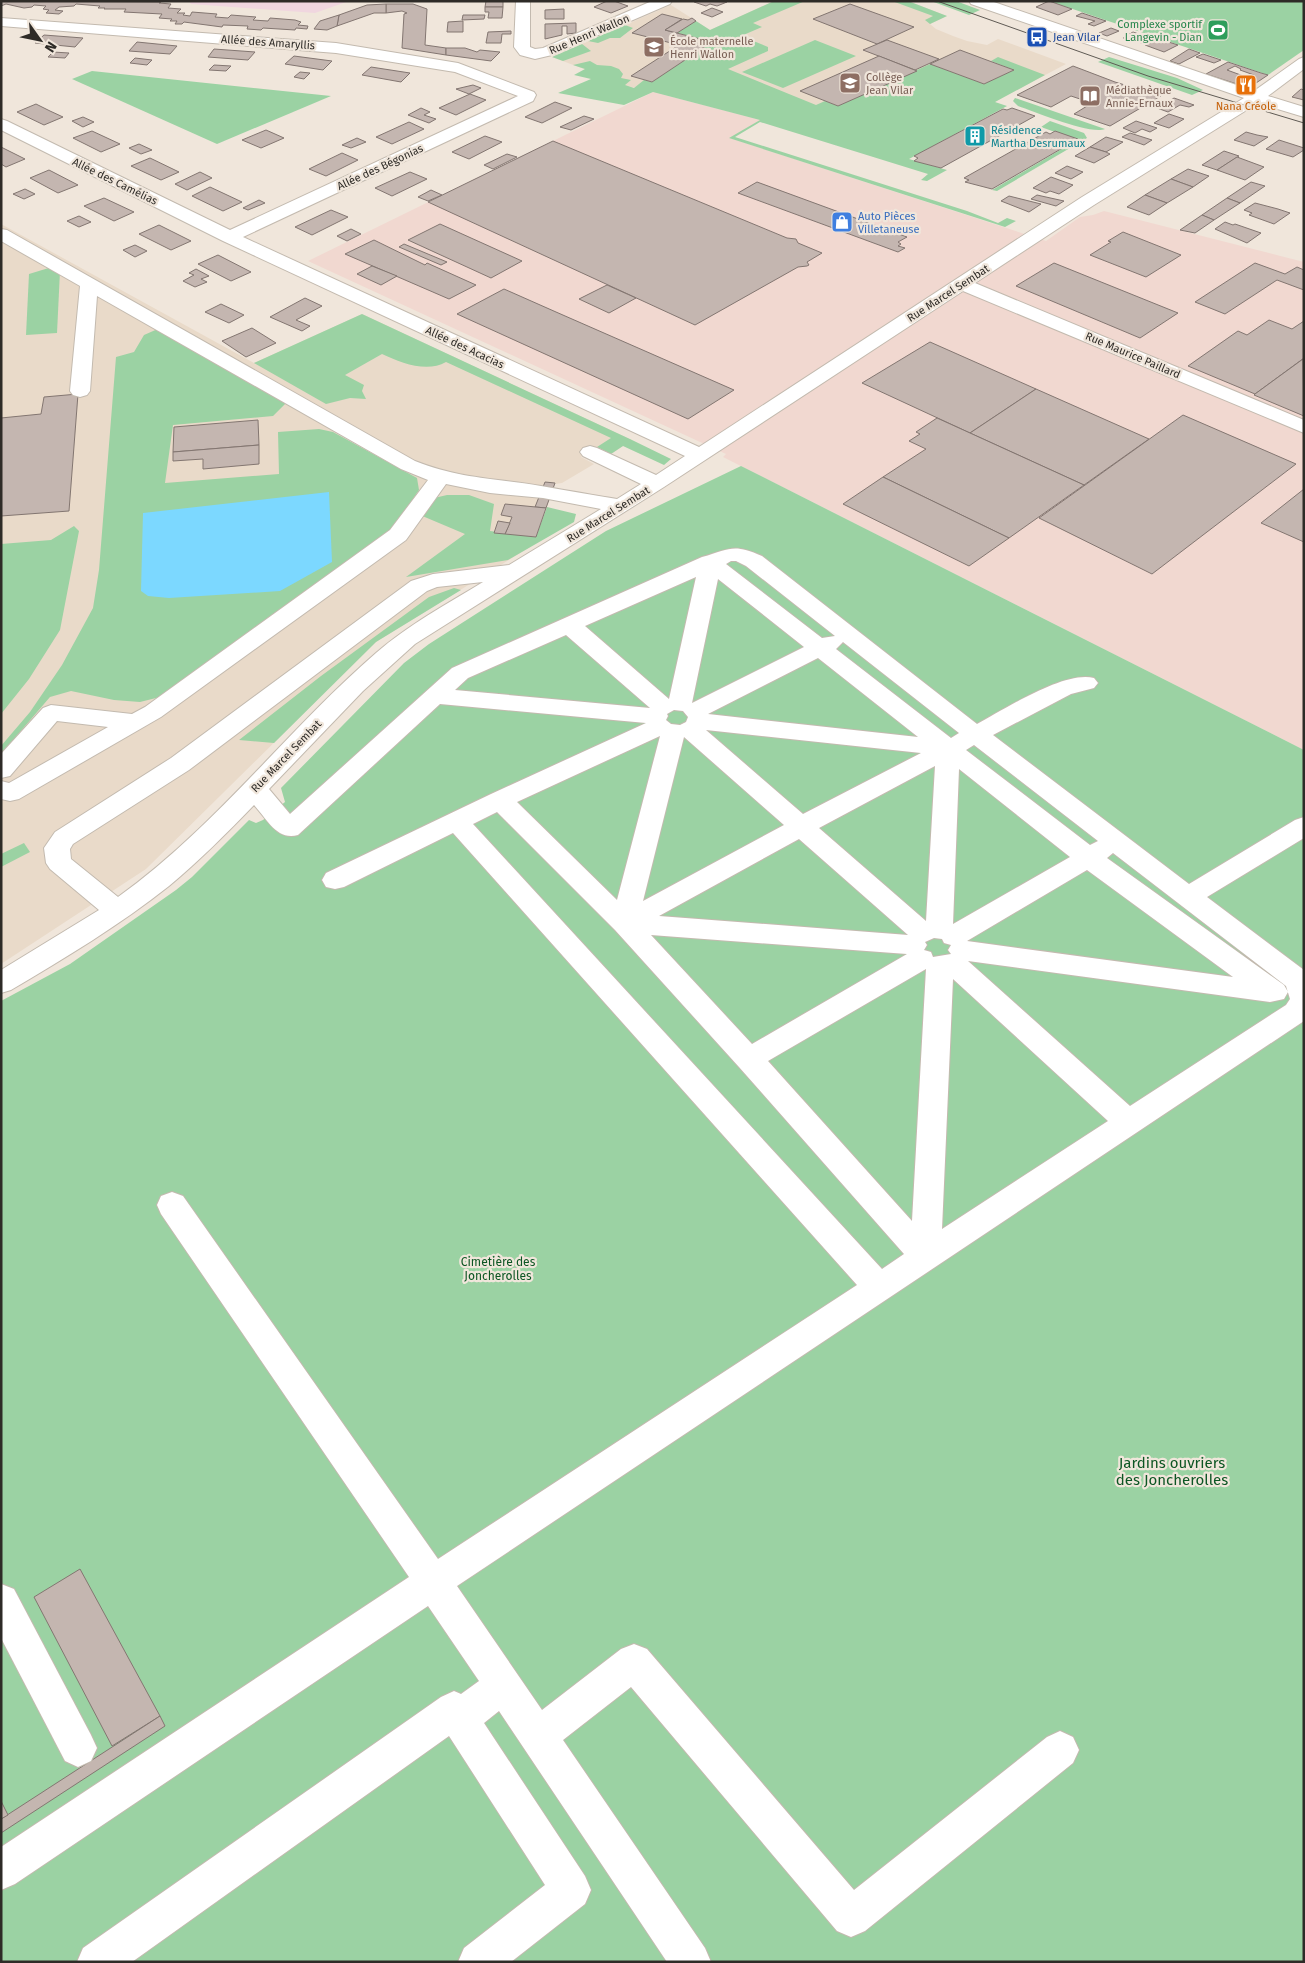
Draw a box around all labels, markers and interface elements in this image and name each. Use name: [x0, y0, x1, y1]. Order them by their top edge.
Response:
street label: Rue Henri Wallon: [547, 12, 631, 57]
north arrow: [15, 15, 65, 65]
place label: Complexe sportif Langevin - Dian: [1117, 18, 1203, 44]
sports icon: Complexe sportif Langevin - Dian: [1206, 18, 1230, 42]
bus stop icon: Jean Vilar: [1025, 25, 1049, 49]
place label: Jean Vilar: [1053, 31, 1101, 44]
street label: Allée des Amaryllis: [220, 33, 315, 52]
place label: École maternelle Henri Wallon: [670, 34, 754, 61]
school or university icon: École maternelle Henri Wallon: [642, 35, 666, 59]
text: N: [41, 38, 60, 55]
school or university icon: Collège Jean Vilar: [838, 71, 862, 95]
place label: Collège Jean Vilar: [866, 71, 914, 97]
restaurant icon: Nana Créole: [1234, 73, 1258, 97]
library icon: Médiathèque Annie-Ernaux: [1078, 84, 1102, 108]
place label: Médiathèque Annie-Ernaux: [1106, 84, 1174, 110]
place label: Nana Créole: [1216, 100, 1276, 113]
building icon: Résidence Martha Desrumaux: [963, 124, 987, 148]
place label: Résidence Martha Desrumaux: [991, 124, 1086, 150]
street label: Allée des Bégonias: [335, 142, 425, 193]
street label: Allée des Camélias: [70, 155, 159, 208]
shop icon: Auto Pièces Villetaneuse: [830, 210, 854, 234]
place label: Auto Pièces Villetaneuse: [858, 210, 919, 236]
street label: Rue Marcel Sembat: [905, 262, 992, 325]
street label: Allée des Acacias: [424, 324, 506, 371]
street label: Rue Maurice Paillard: [1083, 330, 1182, 381]
street label: Rue Marcel Sembat: [564, 484, 652, 545]
street label: Rue Marcel Sembat: [249, 718, 324, 795]
park label: Cimetière des Joncherolles: [461, 1255, 536, 1283]
park label: Jardins ouvriers des Joncherolles: [1116, 1454, 1228, 1489]

